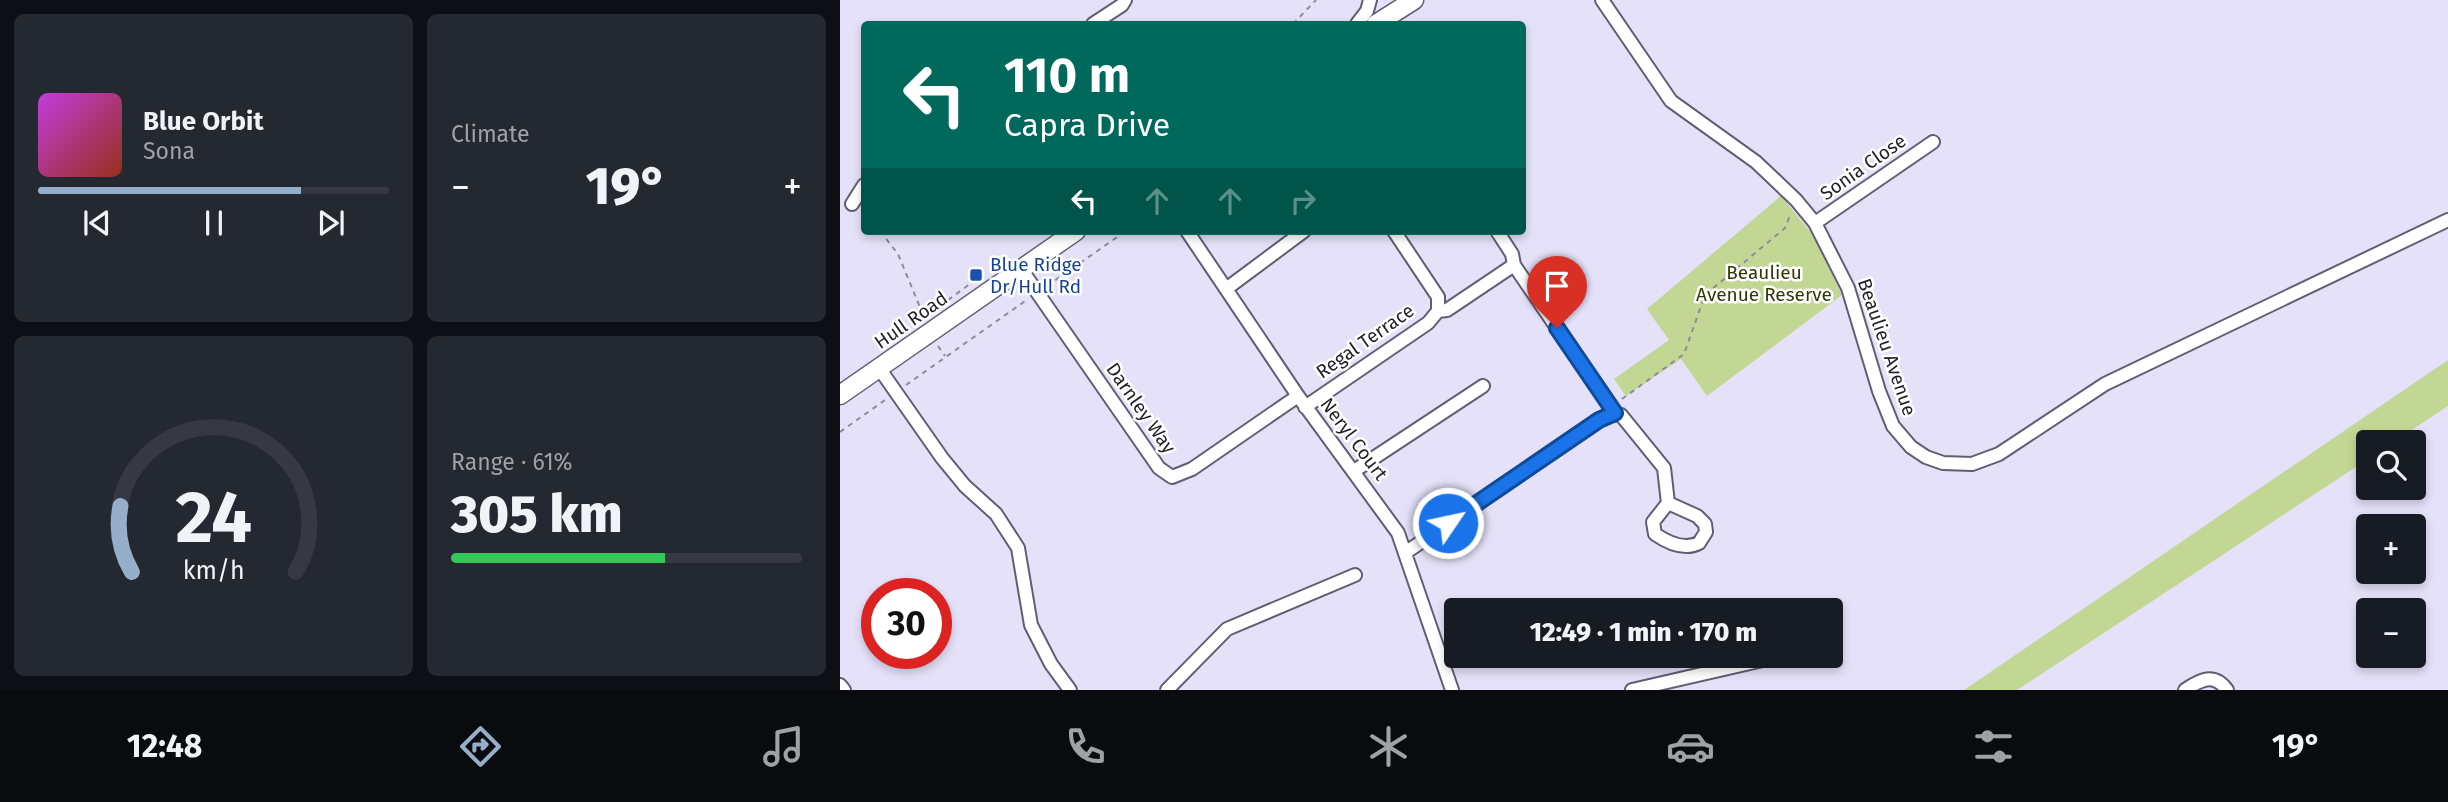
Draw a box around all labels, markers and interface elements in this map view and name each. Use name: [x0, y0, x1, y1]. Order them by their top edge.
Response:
text: 110 m: [1004, 46, 1130, 105]
icon: left: [889, 49, 980, 140]
text: Blue Orbit: [143, 106, 263, 137]
text: Capra Drive: [1004, 106, 1170, 144]
text: Climate: [451, 120, 530, 148]
street label: Sonia Close: [1816, 129, 1910, 205]
text: Sona: [143, 137, 195, 165]
text: 19°: [586, 155, 667, 218]
text: −: [451, 164, 470, 210]
text: +: [783, 164, 802, 210]
icon: left: [1065, 182, 1103, 220]
icon: ahead: [1138, 182, 1176, 220]
icon: ahead: [1211, 182, 1249, 220]
icon: right: [1284, 182, 1322, 220]
icon: previous: [78, 204, 116, 242]
icon: pause: [195, 204, 233, 242]
icon: next: [312, 204, 350, 242]
place label: Blue Ridge Dr/Hull Rd: [990, 253, 1082, 298]
pin: [1527, 256, 1587, 328]
park label: Beaulieu Avenue Reserve: [1696, 261, 1832, 306]
marker: Blue Ridge Dr/Hull Rd: [968, 267, 984, 283]
icon: arrive: [1538, 267, 1576, 305]
street label: Beaulieu Avenue: [1853, 275, 1921, 419]
street label: Hull Road: [870, 286, 952, 354]
street label: Regal Terrace: [1312, 299, 1418, 383]
street label: Darnley Way: [1101, 358, 1181, 458]
street label: Neryl Court: [1316, 393, 1393, 485]
map controls: [2356, 430, 2426, 668]
button: search: [2356, 430, 2426, 500]
text: Range · 61%: [451, 448, 573, 476]
text: 24: [175, 474, 252, 561]
text: 305 km: [451, 483, 623, 546]
position arrow: [1411, 486, 1485, 560]
button: +: [2356, 514, 2426, 584]
text: km/h: [183, 556, 244, 586]
speed limit sign: 30: [861, 578, 952, 669]
button: −: [2356, 598, 2426, 668]
text: 12:49 · 1 min · 170 m: [1530, 617, 1757, 648]
icon: directions: [456, 722, 505, 771]
icon: music: [759, 722, 808, 771]
icon: phone: [1061, 722, 1110, 771]
icon: climate: [1364, 722, 1413, 771]
icon: car: [1666, 722, 1715, 771]
icon: filters: [1969, 722, 2018, 771]
text: 12:48: [127, 727, 202, 765]
text: 19°: [2272, 727, 2321, 765]

